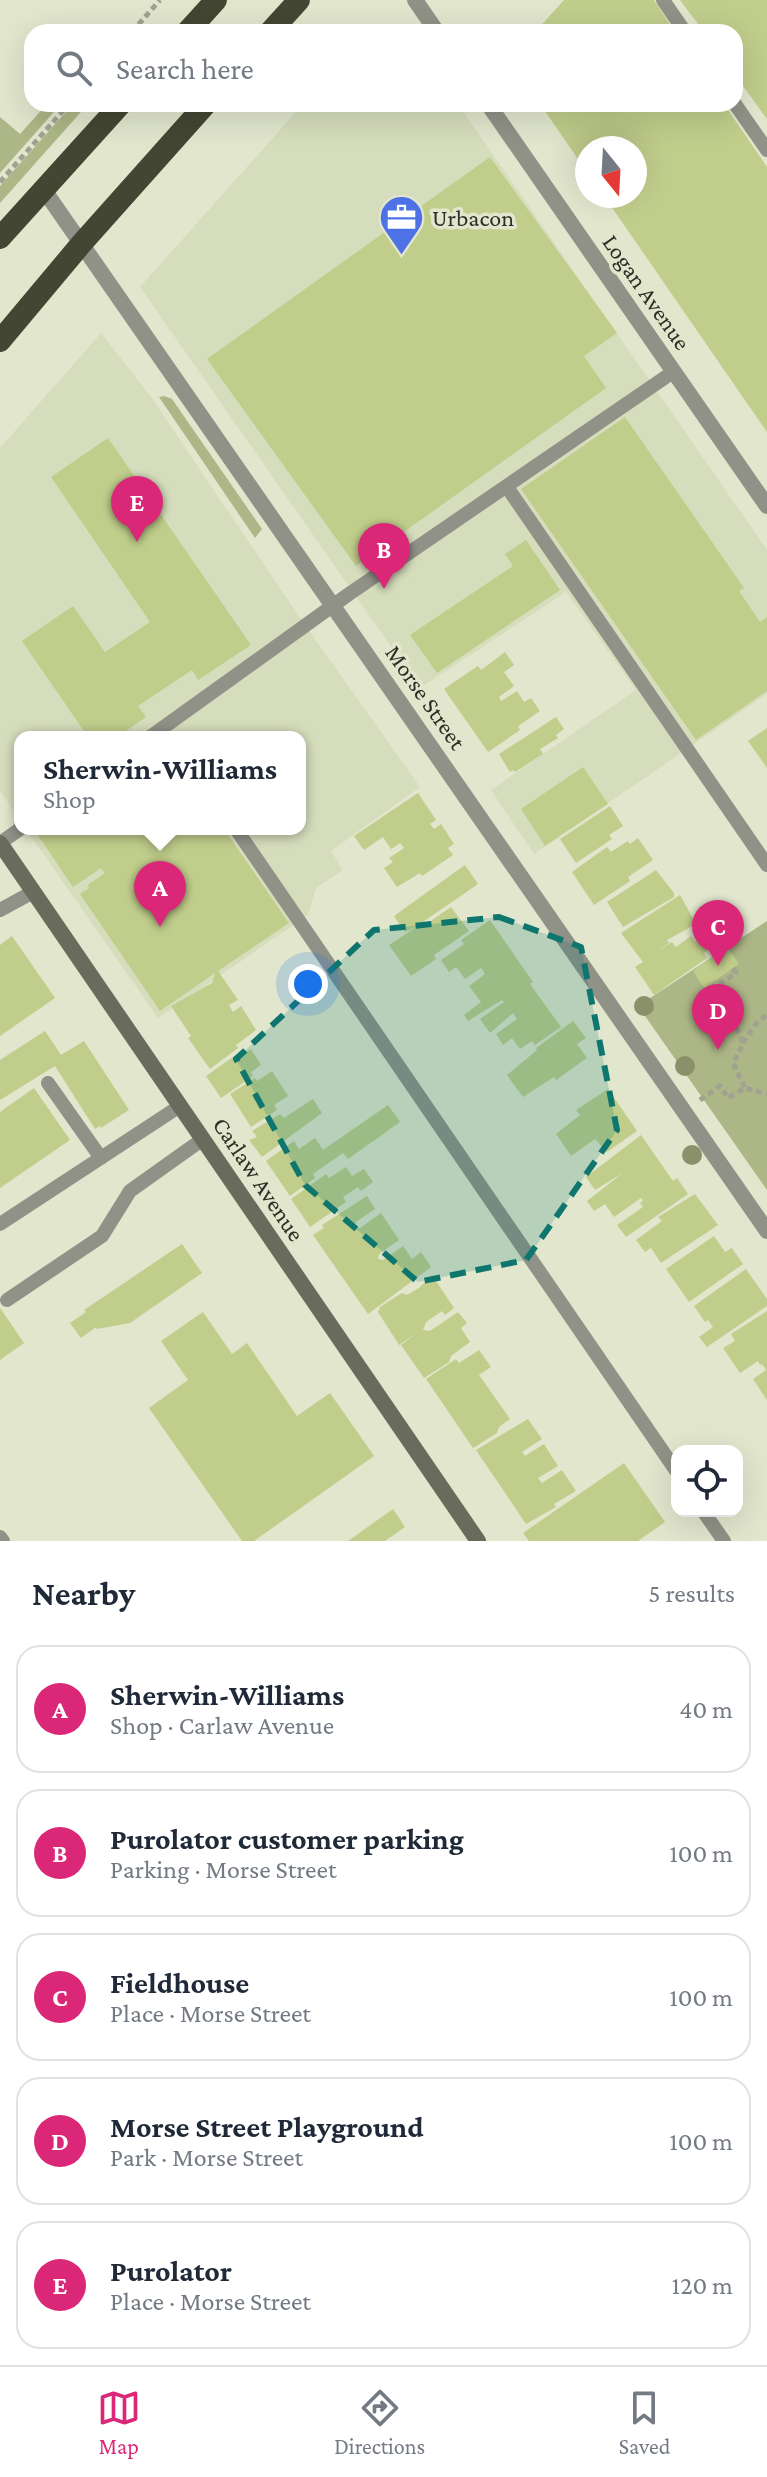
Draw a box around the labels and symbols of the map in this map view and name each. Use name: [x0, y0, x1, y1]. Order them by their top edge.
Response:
north arrow: [575, 136, 647, 208]
office icon: Urbacon: [377, 193, 425, 256]
place label: Urbacon: [432, 204, 514, 231]
street label: Logan Avenue: [597, 229, 697, 355]
pin: E: [111, 476, 163, 542]
pin: B: [358, 523, 410, 589]
street label: Morse Street: [380, 640, 472, 755]
pin: A: [134, 861, 186, 927]
pin: C: [692, 900, 744, 966]
your location: [288, 964, 328, 1004]
pin: D: [692, 984, 744, 1050]
street label: Carlaw Avenue: [208, 1112, 310, 1246]

